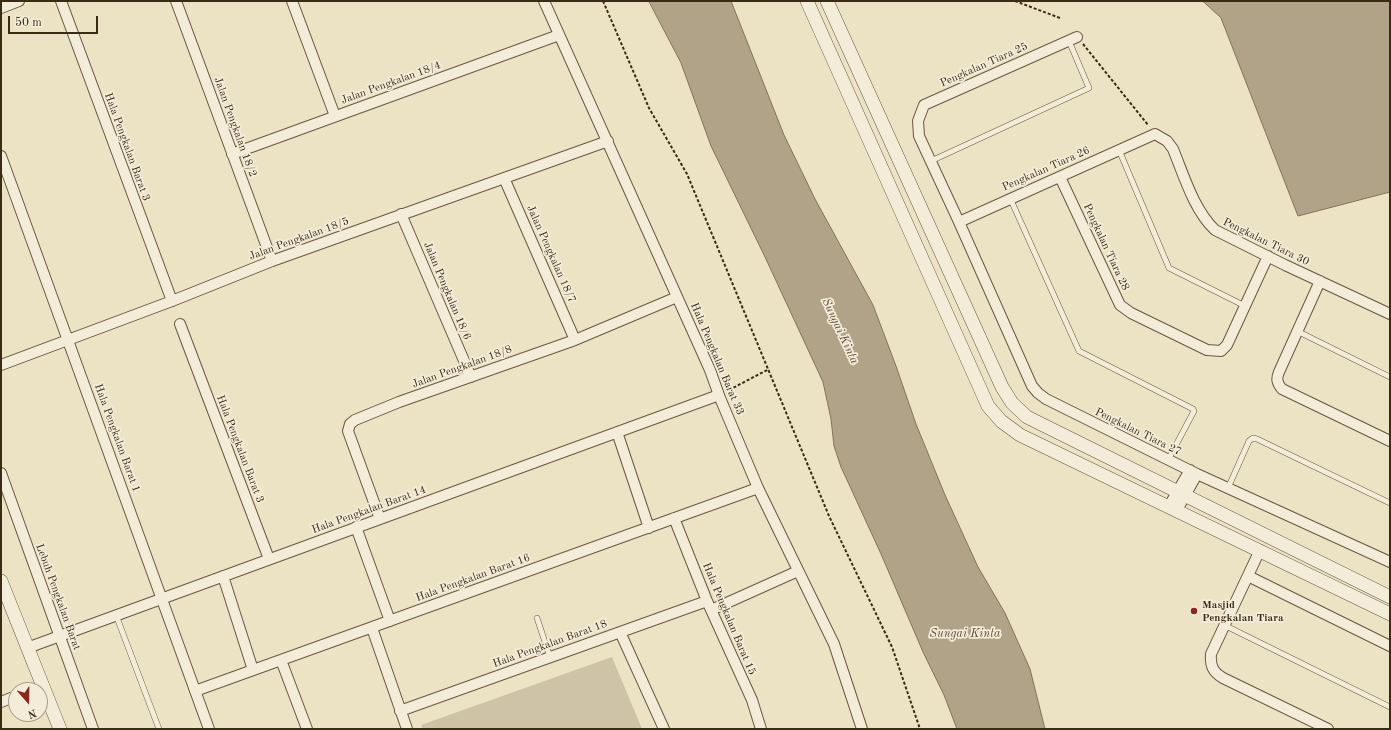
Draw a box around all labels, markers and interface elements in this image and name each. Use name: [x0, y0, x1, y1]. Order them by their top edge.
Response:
scale bar: [10, 8, 100, 34]
text: 50 m: [15, 17, 42, 29]
street label: Pengkalan Tiara 25: [938, 40, 1030, 90]
street label: Jalan Pengkalan 18/4: [339, 59, 443, 107]
street label: Jalan Pengkalan 18/2: [211, 75, 259, 179]
street label: Hala Pengkalan Barat 3: [101, 91, 153, 203]
street label: Pengkalan Tiara 26: [1000, 144, 1092, 194]
street label: Pengkalan Tiara 28: [1080, 201, 1132, 293]
street label: Jalan Pengkalan 18/7: [524, 203, 578, 305]
street label: Jalan Pengkalan 18/5: [247, 215, 351, 263]
street label: Pengkalan Tiara 30: [1221, 215, 1311, 269]
street label: Jalan Pengkalan 18/6: [420, 240, 474, 342]
water label: Sungai Kinta: [818, 296, 862, 366]
street label: Hala Pengkalan Barat 33: [687, 301, 747, 417]
street label: Jalan Pengkalan 18/8: [410, 343, 514, 391]
street label: Hala Pengkalan Barat 1: [91, 382, 143, 494]
street label: Hala Pengkalan Barat 3: [213, 393, 267, 505]
street label: Pengkalan Tiara 27: [1093, 405, 1183, 459]
street label: Hala Pengkalan Barat 14: [310, 483, 428, 537]
street label: Lebuh Pengkalan Barat: [33, 542, 83, 652]
street label: Hala Pengkalan Barat 16: [414, 551, 532, 605]
street label: Hala Pengkalan Barat 15: [699, 561, 759, 677]
place label: Masjid Pengkalan Tiara: [1202, 598, 1284, 624]
marker: Masjid Pengkalan Tiara: [1189, 606, 1199, 616]
street label: Hala Pengkalan Barat 18: [491, 617, 609, 671]
water label: Sungai Kinta: [930, 627, 1000, 641]
north arrow: [8, 682, 48, 722]
text: N: [26, 706, 38, 719]

